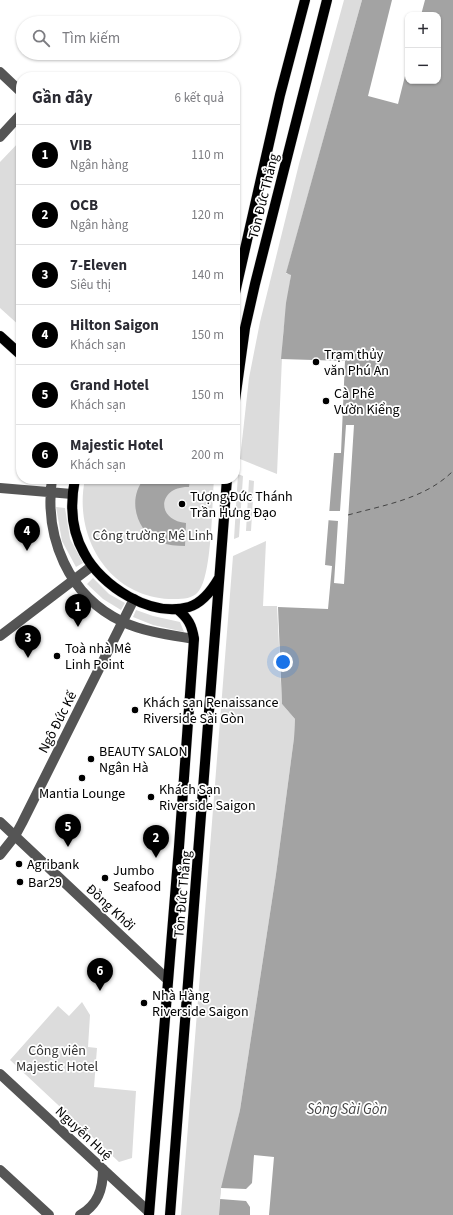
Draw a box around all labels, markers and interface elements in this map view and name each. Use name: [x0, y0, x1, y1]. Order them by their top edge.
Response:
map controls: [405, 12, 441, 84]
button: +: [405, 12, 441, 48]
search box: [16, 16, 240, 60]
icon: search: [30, 27, 52, 49]
text: Tìm kiếm: [62, 28, 120, 49]
button: −: [405, 48, 441, 84]
text: Gần đây: [32, 86, 93, 110]
text: 6 kết quả: [175, 89, 224, 107]
text: VIB: [70, 135, 92, 156]
text: 1: [42, 146, 48, 164]
text: 110 m: [191, 146, 224, 164]
street label: Tôn Đức Thắng: [244, 152, 284, 241]
text: Ngân hàng: [70, 156, 128, 174]
text: OCB: [70, 195, 98, 216]
text: 2: [42, 206, 48, 224]
text: 120 m: [191, 206, 224, 224]
text: Ngân hàng: [70, 216, 128, 234]
text: 7-Eleven: [70, 255, 127, 276]
text: 3: [42, 266, 48, 284]
text: 140 m: [191, 266, 224, 284]
text: Siêu thị: [70, 276, 111, 294]
text: Hilton Saigon: [70, 315, 159, 336]
text: 4: [42, 326, 48, 344]
text: 150 m: [191, 326, 224, 344]
text: Khách sạn: [70, 336, 126, 354]
place label: Trạm thủy văn Phú An: [324, 345, 389, 381]
marker: Trạm thủy văn Phú An: [311, 357, 321, 367]
text: Grand Hotel: [70, 375, 149, 396]
place label: Cà Phê Vườn Kiểng: [334, 384, 400, 420]
text: 5: [42, 386, 48, 404]
text: 150 m: [191, 386, 224, 404]
text: Khách sạn: [70, 396, 126, 414]
marker: Cà Phê Vườn Kiểng: [321, 396, 331, 406]
text: Majestic Hotel: [70, 435, 163, 456]
text: 6: [42, 446, 48, 464]
text: 200 m: [191, 446, 224, 464]
text: Khách sạn: [70, 456, 126, 474]
place label: Tượng Đức Thánh Trần Hưng Đạo: [190, 487, 293, 523]
marker: Tượng Đức Thánh Trần Hưng Đạo: [177, 499, 187, 509]
pin: 4: [14, 518, 40, 551]
park label: Công trường Mê Linh: [93, 526, 213, 546]
pin: 1: [65, 594, 91, 627]
pin: 3: [15, 625, 41, 658]
place label: Toà nhà Mê Linh Point: [65, 639, 131, 675]
marker: Toà nhà Mê Linh Point: [52, 651, 62, 661]
your location: [273, 652, 293, 672]
street label: Ngô Ðức Kế: [34, 687, 82, 757]
place label: Khách sạn Renaissance Riverside Sài Gòn: [143, 693, 278, 729]
marker: Khách sạn Renaissance Riverside Sài Gòn: [130, 705, 140, 715]
place label: BEAUTY SALON Ngân Hà: [99, 742, 188, 778]
marker: BEAUTY SALON Ngân Hà: [86, 754, 96, 764]
marker: Mantia Lounge: [77, 773, 87, 783]
place label: Khách Sạn Riverside Saigon: [159, 780, 256, 816]
place label: Mantia Lounge: [39, 784, 125, 804]
marker: Khách Sạn Riverside Saigon: [146, 792, 156, 802]
pin: 5: [55, 814, 81, 847]
pin: 2: [143, 825, 169, 858]
street label: Tôn Ðức Thắng: [169, 850, 197, 938]
place label: Agribank: [27, 855, 79, 875]
marker: Agribank: [14, 859, 24, 869]
place label: Jumbo Seafood: [113, 861, 161, 897]
place label: Bar29: [28, 873, 62, 893]
marker: Jumbo Seafood: [100, 873, 110, 883]
marker: Bar29: [15, 877, 25, 887]
street label: Ðồng Khởi: [81, 880, 139, 936]
pin: 6: [87, 958, 113, 991]
place label: Nhà Hàng Riverside Saigon: [152, 986, 249, 1022]
marker: Nhà Hàng Riverside Saigon: [139, 998, 149, 1008]
park label: Công viên Majestic Hotel: [16, 1041, 98, 1077]
water label: Sông Sài Gòn: [307, 1099, 387, 1120]
street label: Nguyễn Huệ: [50, 1102, 116, 1165]

